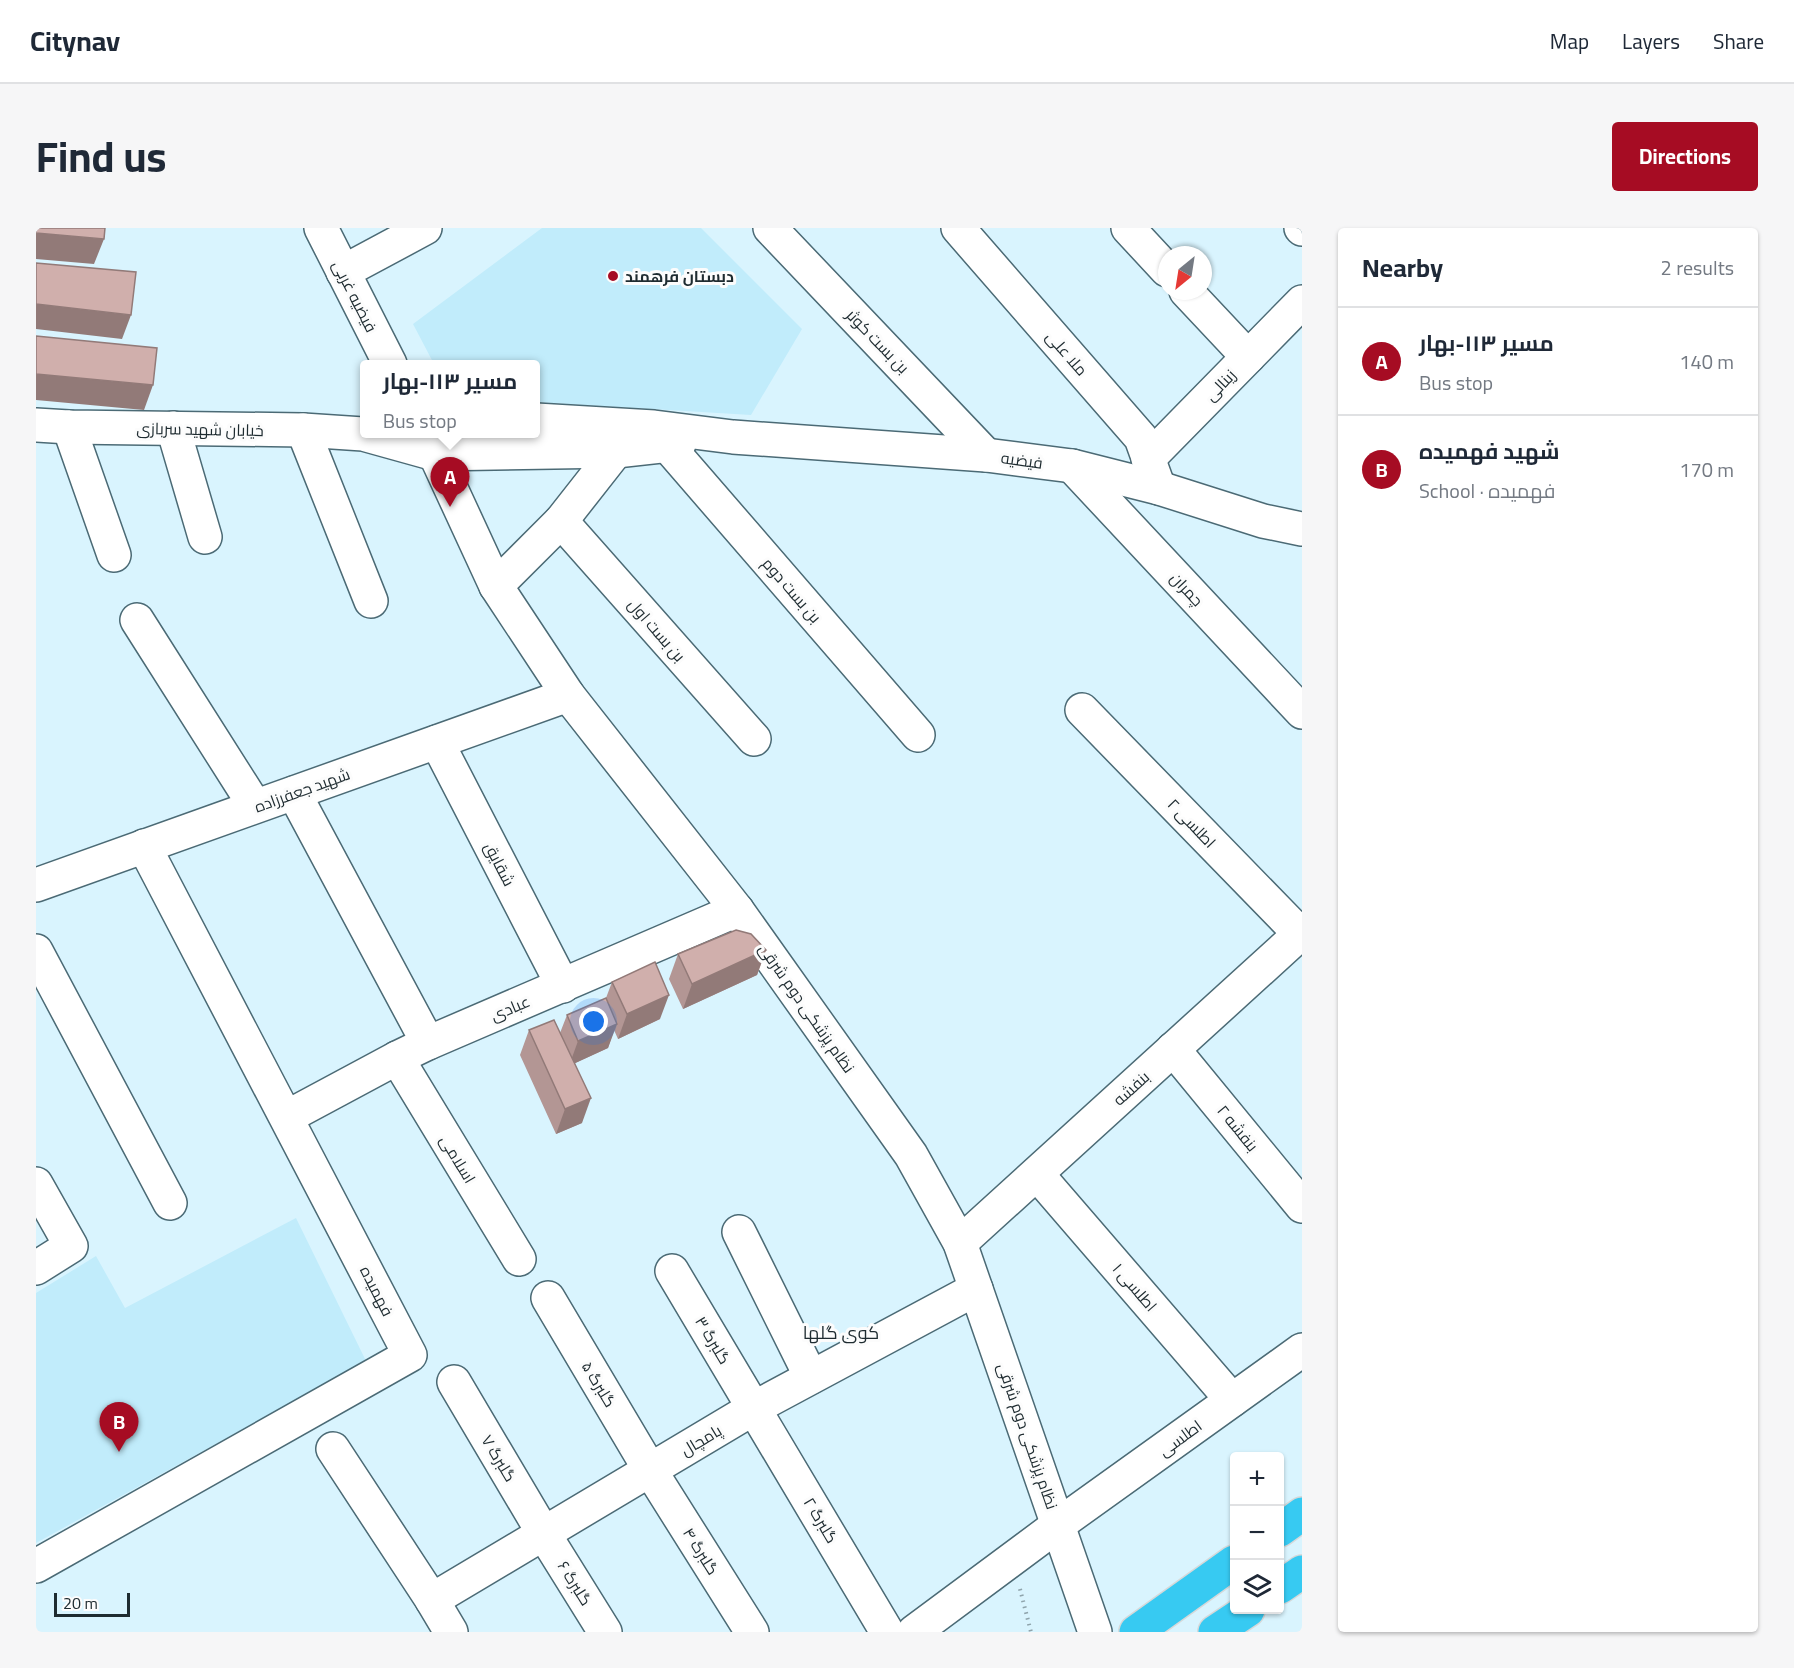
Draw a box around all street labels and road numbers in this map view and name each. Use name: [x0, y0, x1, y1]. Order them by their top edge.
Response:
street label: فیضیه غربی: [324, 254, 386, 338]
street label: بن بست کوثر: [838, 300, 917, 381]
street label: ملا علی: [1038, 323, 1096, 383]
street label: زینالی: [1197, 361, 1243, 409]
street label: خیابان شهید سربازی: [136, 413, 264, 445]
street label: فیضیه: [999, 442, 1045, 478]
street label: بن بست دوم: [754, 550, 830, 630]
street label: چمران: [1163, 564, 1211, 614]
street label: بن بست اول: [620, 591, 694, 669]
street label: شهید جعفرزاده: [250, 759, 354, 821]
street label: اطلسی ۲: [1160, 791, 1224, 855]
street label: شقایق: [476, 836, 524, 892]
street label: نظام پزشکی دوم شرقی: [751, 937, 863, 1079]
street label: عبادی: [485, 986, 535, 1030]
street label: بنفشه: [1105, 1063, 1157, 1113]
street label: بنفشه ۲: [1209, 1098, 1267, 1158]
street label: اسلامی: [432, 1129, 484, 1189]
street label: اطلسی ۱: [1105, 1255, 1165, 1319]
street label: فهمیده: [351, 1260, 403, 1322]
street label: گلبرگ ۳: [687, 1310, 739, 1370]
street label: گلبرگ ۵: [573, 1355, 625, 1413]
street label: نظام پزشکی دوم شرقی: [989, 1359, 1067, 1513]
street label: اطلسی: [1151, 1411, 1209, 1465]
street label: پامچال: [674, 1415, 728, 1464]
street label: گلبرگ ۷: [473, 1428, 525, 1488]
street label: گلبرگ ۲: [795, 1491, 847, 1549]
street label: گلبرگ ۴: [675, 1521, 727, 1581]
street label: گلبرگ ۶: [549, 1554, 601, 1612]

